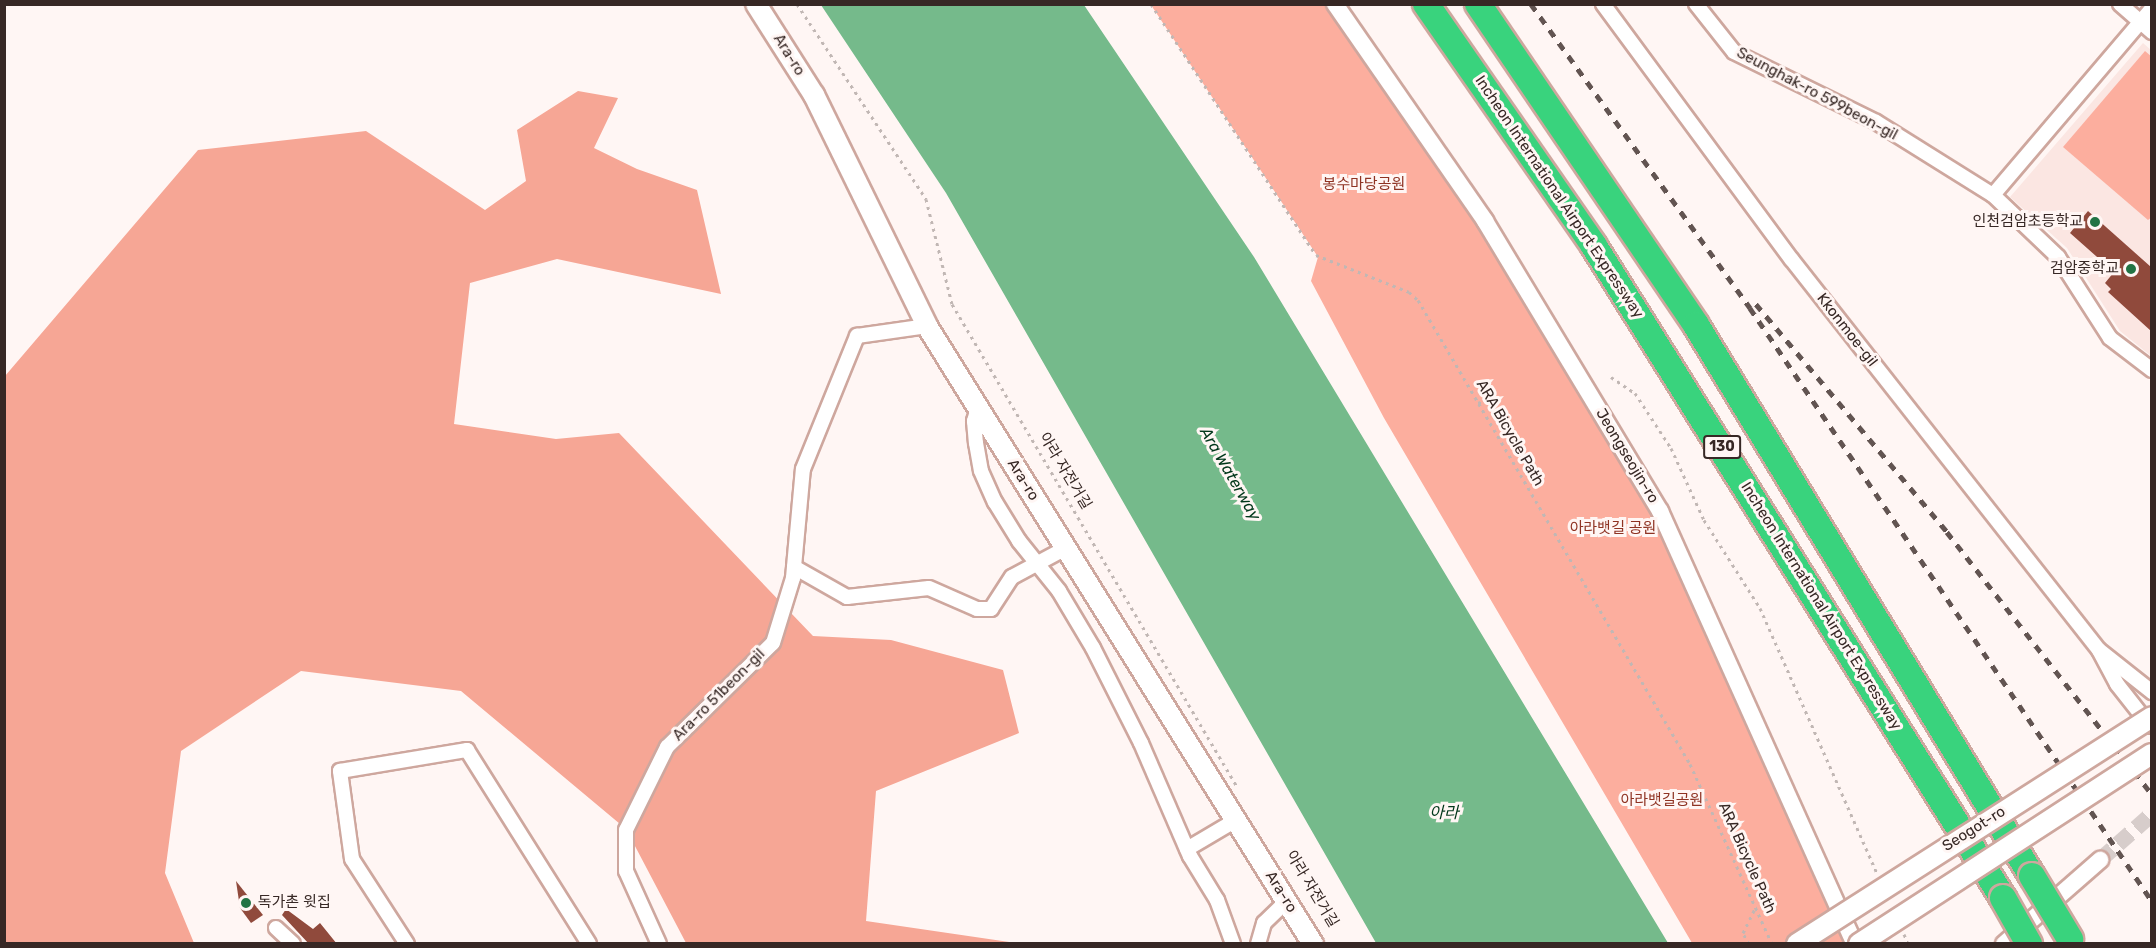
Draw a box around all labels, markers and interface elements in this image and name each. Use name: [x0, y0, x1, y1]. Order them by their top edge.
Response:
street label: Ara-ro: [769, 31, 809, 79]
street label: Seunghak-ro 599beon-gil: [1733, 44, 1901, 144]
street label: Incheon International Airport Expressway: [1471, 72, 1647, 322]
park label: 봉수마당공원: [1323, 176, 1405, 194]
place label: 인천검암초등학교: [1973, 213, 2083, 231]
marker: 인천검암초등학교: [2088, 215, 2102, 229]
place label: 검암중학교: [2050, 260, 2119, 278]
marker: 검암중학교: [2124, 262, 2138, 276]
street label: Kkonmoe-gil: [1813, 290, 1881, 370]
street label: ARA Bicycle Path: [1472, 377, 1548, 489]
street label: Jeongseojin-ro: [1592, 405, 1662, 507]
water label: Ara Waterway: [1196, 424, 1264, 524]
street label: 아라 자전거길: [1035, 429, 1095, 513]
road number: 130: [1702, 436, 1742, 458]
street label: Ara-ro: [1003, 456, 1043, 504]
street label: Incheon International Airport Expressway: [1737, 479, 1905, 733]
park label: 아라뱃길 공원: [1570, 520, 1656, 538]
street label: Ara-ro 51beon-gil: [669, 645, 769, 745]
park label: 아라뱃길공원: [1621, 792, 1703, 810]
street label: ARA Bicycle Path: [1714, 800, 1780, 916]
water label: 아라: [1429, 803, 1459, 823]
street label: Seogot-ro: [1939, 803, 2009, 855]
street label: 아라 자전거길: [1282, 847, 1342, 931]
street label: Ara-ro: [1261, 868, 1301, 916]
place label: 독가촌 윗집: [258, 894, 331, 912]
marker: 독가촌 윗집: [239, 896, 253, 910]

